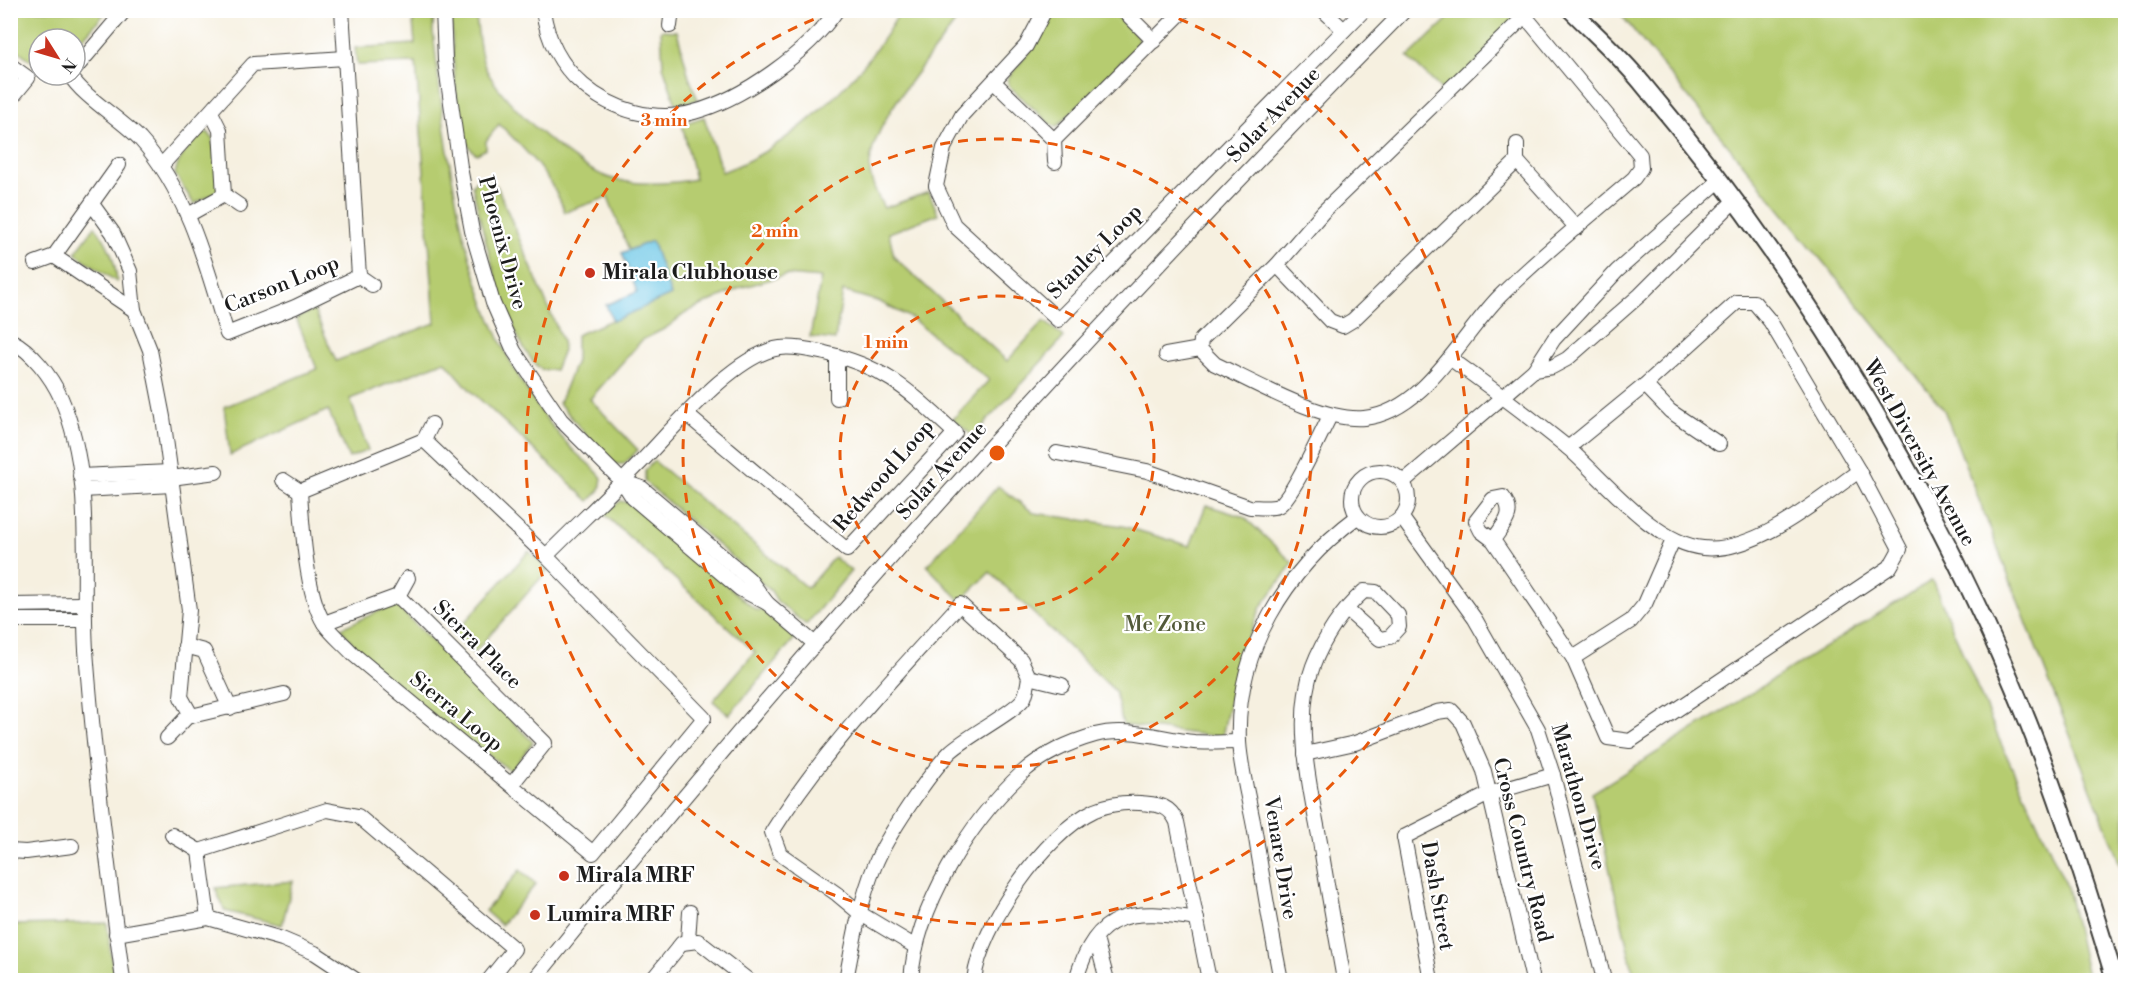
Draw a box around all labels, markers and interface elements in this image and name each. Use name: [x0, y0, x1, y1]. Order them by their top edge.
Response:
north arrow: [27, 27, 87, 87]
text: N: [56, 54, 80, 77]
street label: Solar Avenue: [1222, 62, 1326, 168]
text: 3 min: [641, 109, 687, 132]
street label: Phoenix Drive: [472, 173, 532, 313]
street label: Stanley Loop: [1042, 199, 1148, 305]
text: 2 min: [751, 220, 799, 243]
street label: Carson Loop: [221, 250, 343, 320]
place label: Mirala Clubhouse: [602, 260, 778, 286]
marker: Mirala Clubhouse: [583, 266, 597, 280]
text: 1 min: [864, 331, 908, 354]
street label: West Diversity Avenue: [1856, 354, 1981, 551]
street label: Redwood Loop: [828, 414, 940, 538]
street label: Solar Avenue: [891, 416, 993, 526]
centre of rings: [987, 443, 1007, 463]
street label: Sierra Place: [427, 595, 527, 695]
park label: Me Zone: [1124, 612, 1206, 638]
street label: Sierra Loop: [404, 666, 508, 758]
street label: Marathon Drive: [1545, 721, 1611, 873]
street label: Cross Country Road: [1487, 755, 1557, 945]
street label: Venare Drive: [1257, 794, 1303, 921]
street label: Dash Street: [1415, 840, 1459, 953]
place label: Mirala MRF: [576, 863, 695, 889]
marker: Mirala MRF: [557, 869, 571, 883]
place label: Lumira MRF: [547, 902, 675, 928]
marker: Lumira MRF: [528, 908, 542, 922]

